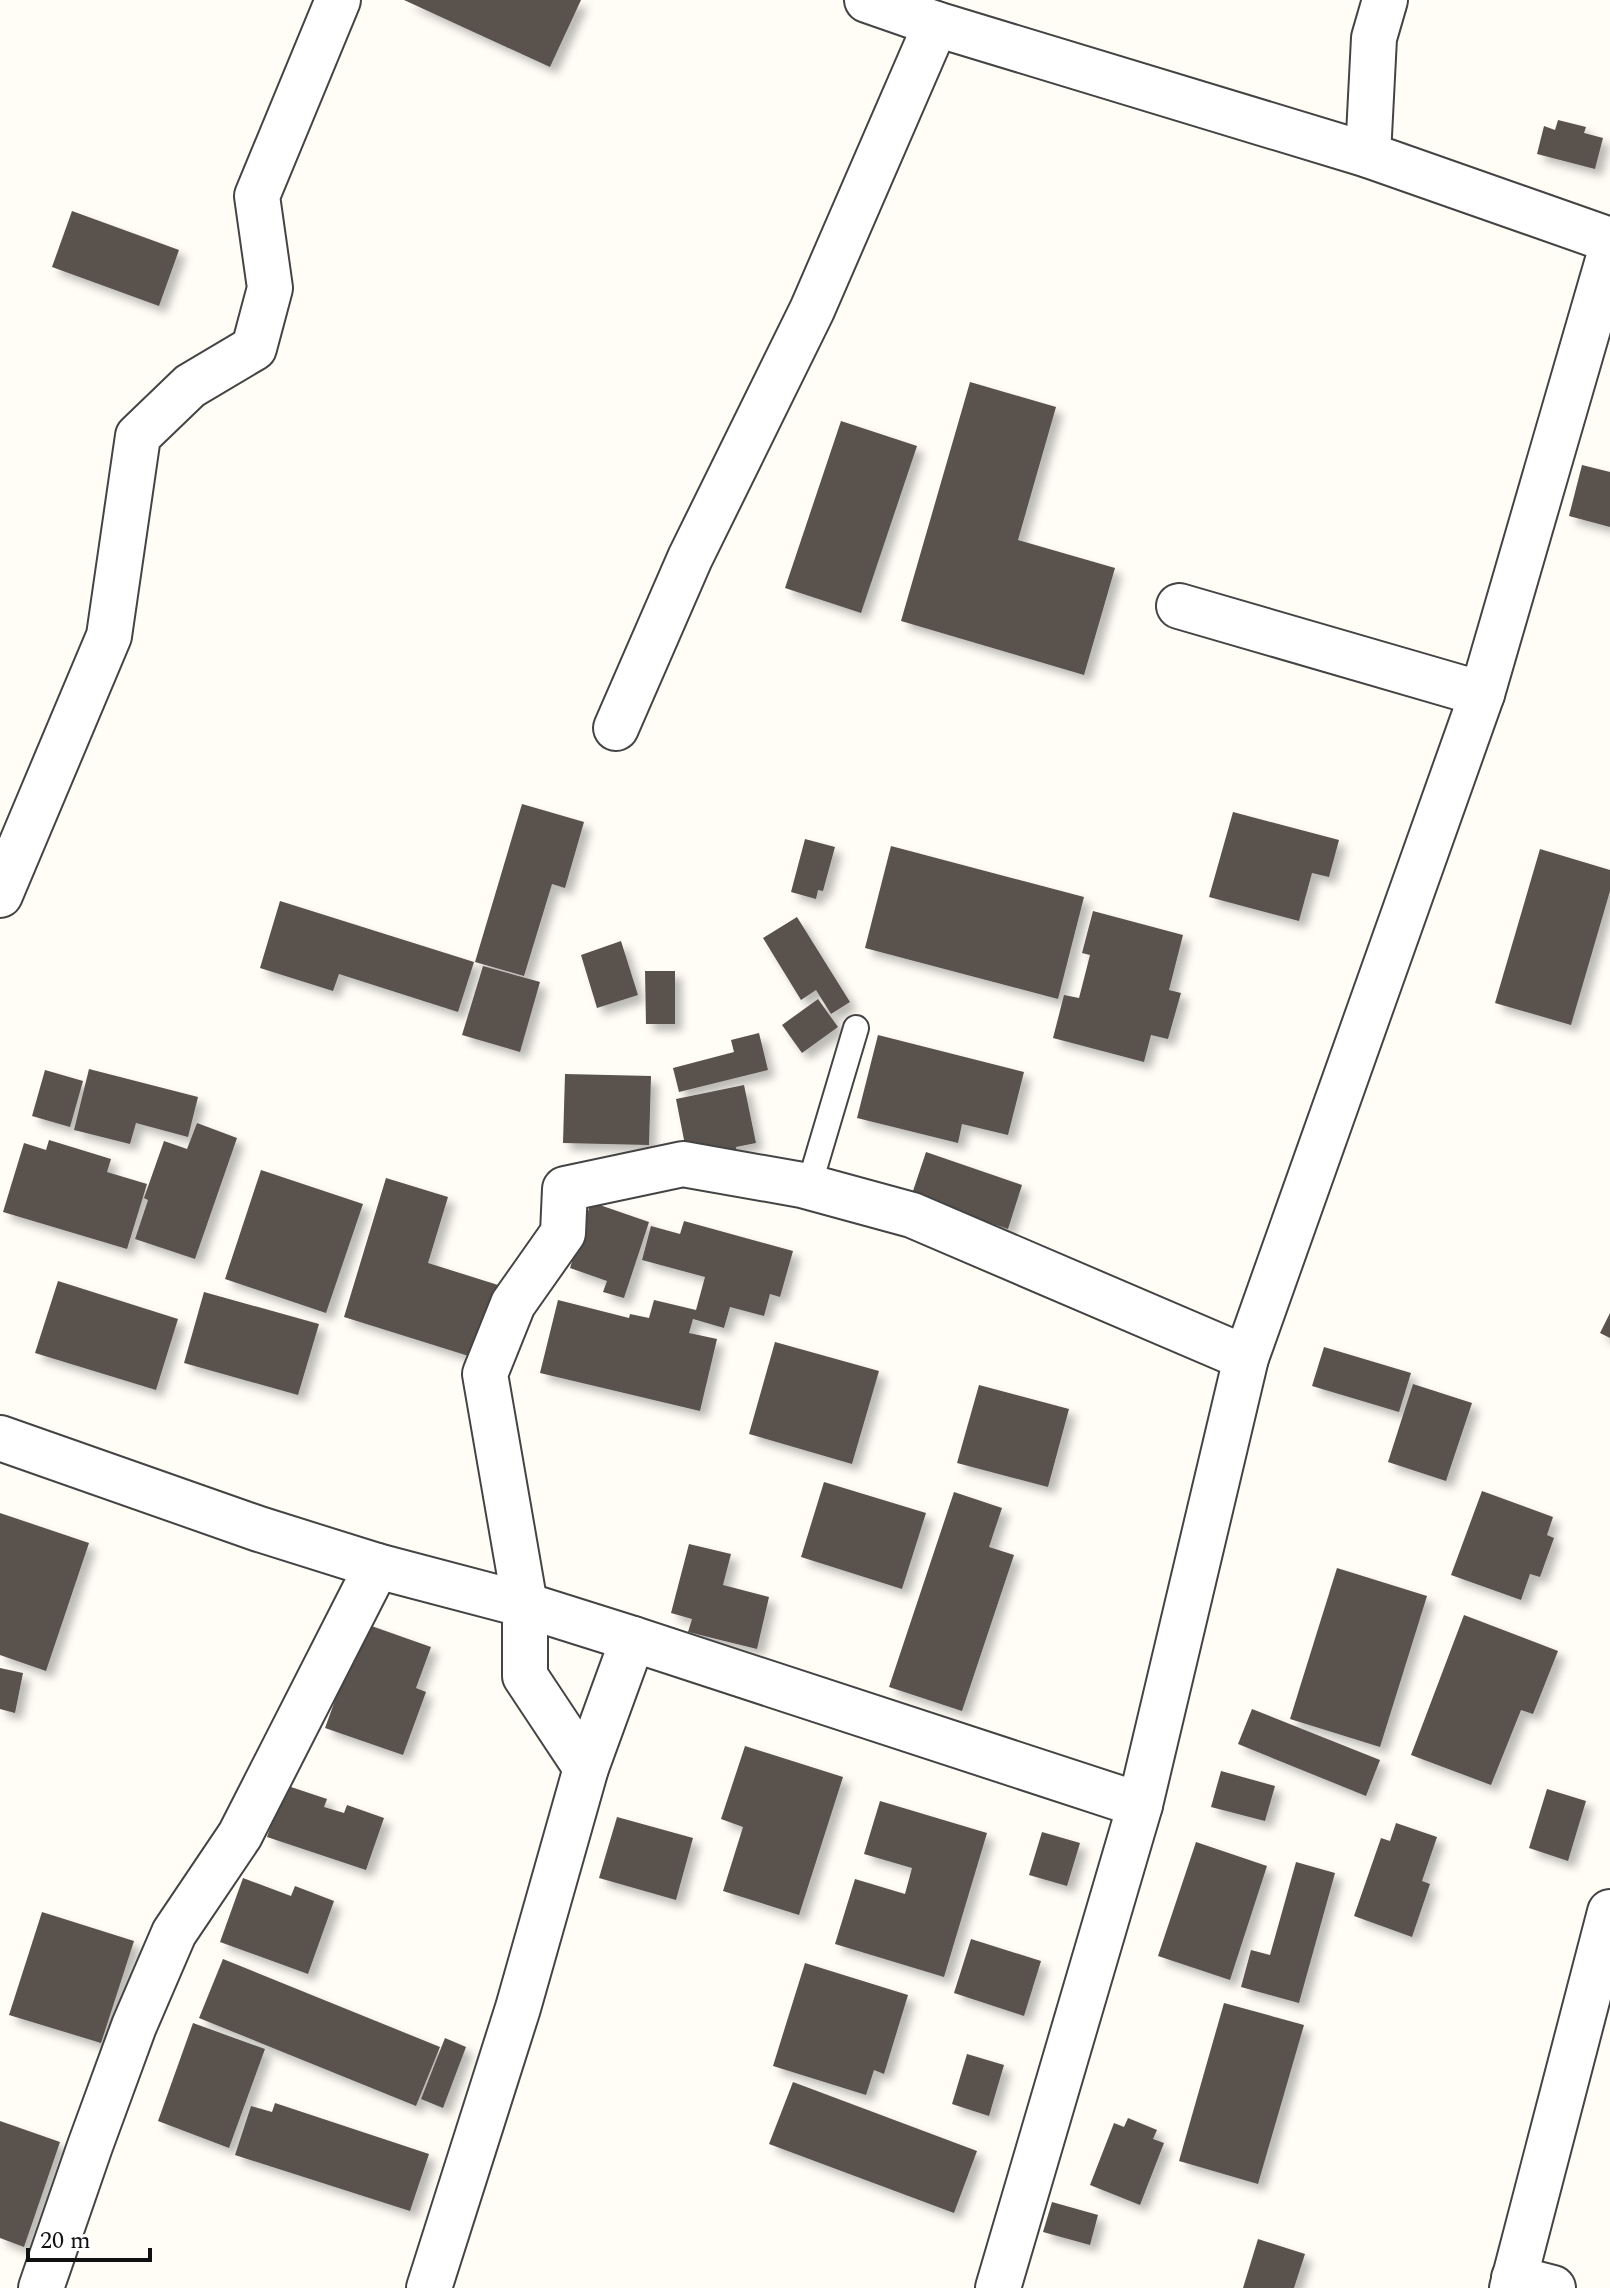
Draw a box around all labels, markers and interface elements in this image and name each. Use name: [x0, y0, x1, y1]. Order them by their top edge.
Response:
scale bar: [28, 2212, 150, 2262]
text: 20 m: [40, 2223, 91, 2259]

